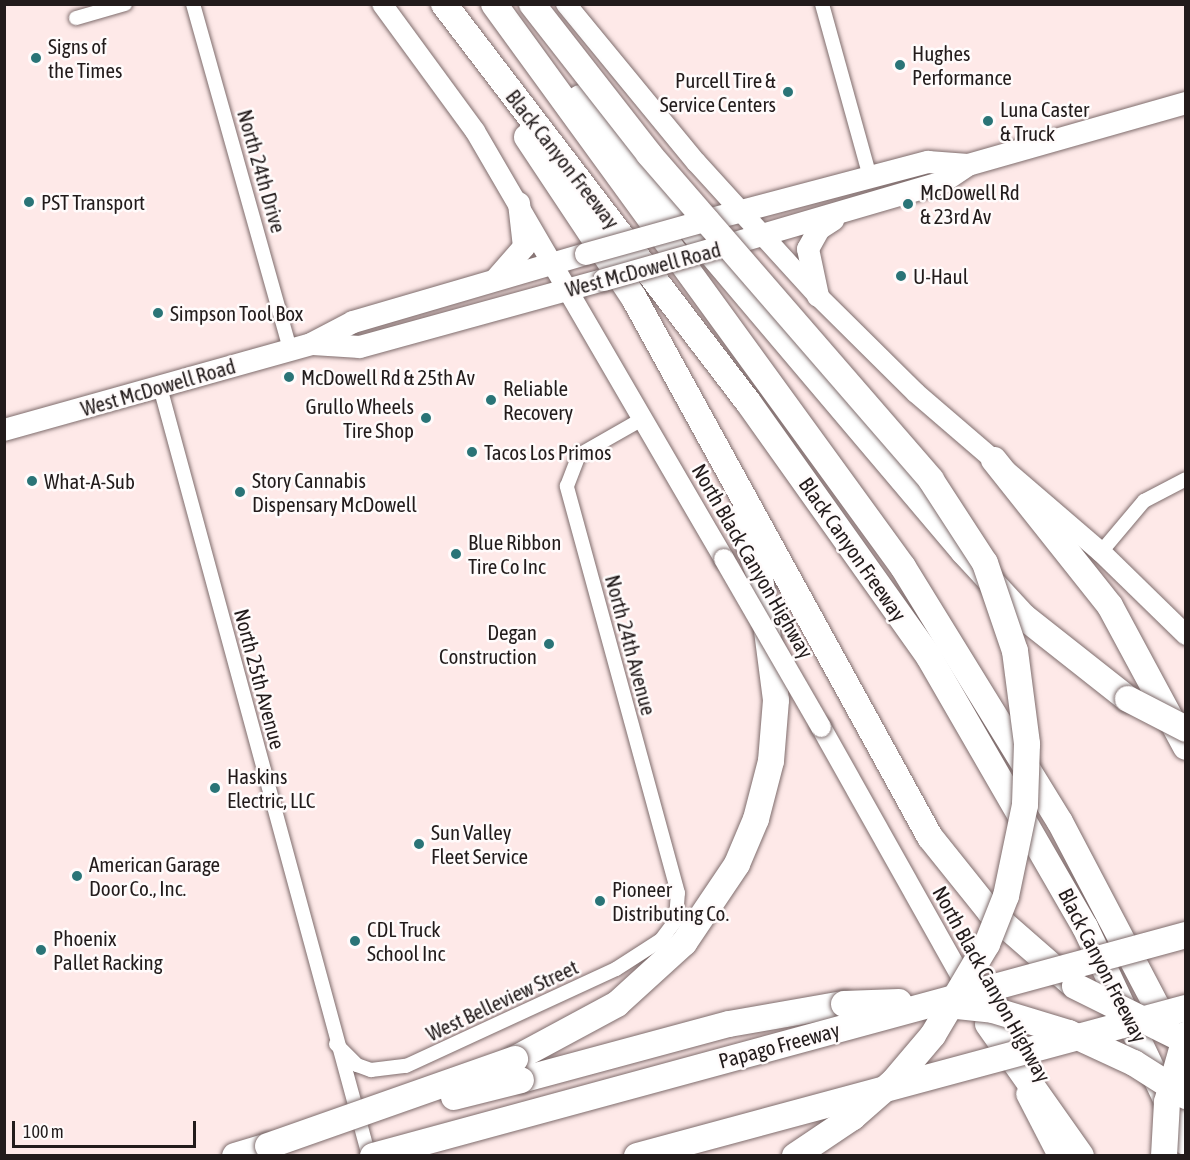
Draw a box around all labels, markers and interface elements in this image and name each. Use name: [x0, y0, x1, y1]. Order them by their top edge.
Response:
place label: Signs of the Times: [48, 33, 122, 83]
place label: Hughes Performance: [912, 40, 1012, 90]
marker: Signs of the Times: [29, 51, 43, 65]
marker: Hughes Performance: [893, 58, 907, 72]
place label: Purcell Tire & Service Centers: [660, 67, 776, 117]
street label: Black Canyon Freeway: [501, 84, 625, 234]
marker: Purcell Tire & Service Centers: [781, 85, 795, 99]
place label: Luna Caster & Truck: [1000, 96, 1089, 146]
street label: North 24th Drive: [232, 107, 292, 235]
marker: Luna Caster & Truck: [981, 114, 995, 128]
place label: McDowell Rd & 23rd Av: [920, 179, 1020, 229]
place label: PST Transport: [41, 189, 145, 215]
marker: PST Transport: [22, 195, 36, 209]
marker: McDowell Rd & 23rd Av: [901, 197, 915, 211]
street label: West McDowell Road: [563, 236, 723, 302]
place label: U-Haul: [913, 263, 968, 289]
marker: U-Haul: [894, 269, 908, 283]
place label: Simpson Tool Box: [170, 300, 303, 326]
marker: Simpson Tool Box: [151, 306, 165, 320]
street label: West McDowell Road: [78, 353, 238, 421]
place label: McDowell Rd & 25th Av: [301, 364, 475, 390]
marker: McDowell Rd & 25th Av: [282, 370, 296, 384]
place label: Reliable Recovery: [503, 375, 573, 425]
place label: Grullo Wheels Tire Shop: [306, 393, 414, 443]
marker: Reliable Recovery: [484, 393, 498, 407]
marker: Grullo Wheels Tire Shop: [419, 411, 433, 425]
place label: Tacos Los Primos: [484, 439, 611, 465]
marker: Tacos Los Primos: [465, 445, 479, 459]
street label: North Black Canyon Highway: [687, 459, 819, 663]
place label: Story Cannabis Dispensary McDowell: [252, 467, 417, 517]
place label: What-A-Sub: [44, 468, 135, 494]
street label: Black Canyon Freeway: [794, 472, 912, 626]
marker: What-A-Sub: [25, 474, 39, 488]
marker: Story Cannabis Dispensary McDowell: [233, 485, 247, 499]
place label: Blue Ribbon Tire Co Inc: [468, 529, 561, 579]
marker: Blue Ribbon Tire Co Inc: [449, 547, 463, 561]
street label: North 24th Avenue: [600, 572, 662, 718]
street label: North 25th Avenue: [229, 606, 291, 752]
place label: Degan Construction: [439, 619, 537, 669]
marker: Degan Construction: [542, 637, 556, 651]
place label: Haskins Electric, LLC: [227, 763, 315, 813]
marker: Haskins Electric, LLC: [208, 781, 222, 795]
place label: Sun Valley Fleet Service: [431, 819, 528, 869]
marker: Sun Valley Fleet Service: [412, 837, 426, 851]
place label: American Garage Door Co., Inc.: [89, 851, 220, 901]
marker: American Garage Door Co., Inc.: [70, 869, 84, 883]
place label: Pioneer Distributing Co.: [612, 876, 729, 926]
street label: North Black Canyon Highway: [928, 882, 1056, 1086]
street label: Black Canyon Freeway: [1053, 884, 1153, 1046]
marker: Pioneer Distributing Co.: [593, 894, 607, 908]
place label: CDL Truck School Inc: [367, 916, 445, 966]
place label: Phoenix Pallet Racking: [53, 925, 163, 975]
marker: CDL Truck School Inc: [348, 934, 362, 948]
marker: Phoenix Pallet Racking: [34, 943, 48, 957]
street label: West Belleview Street: [422, 954, 582, 1046]
street label: Papago Freeway: [716, 1017, 842, 1073]
scale bar: [15, 1109, 200, 1147]
text: 100 m: [23, 1121, 64, 1142]

